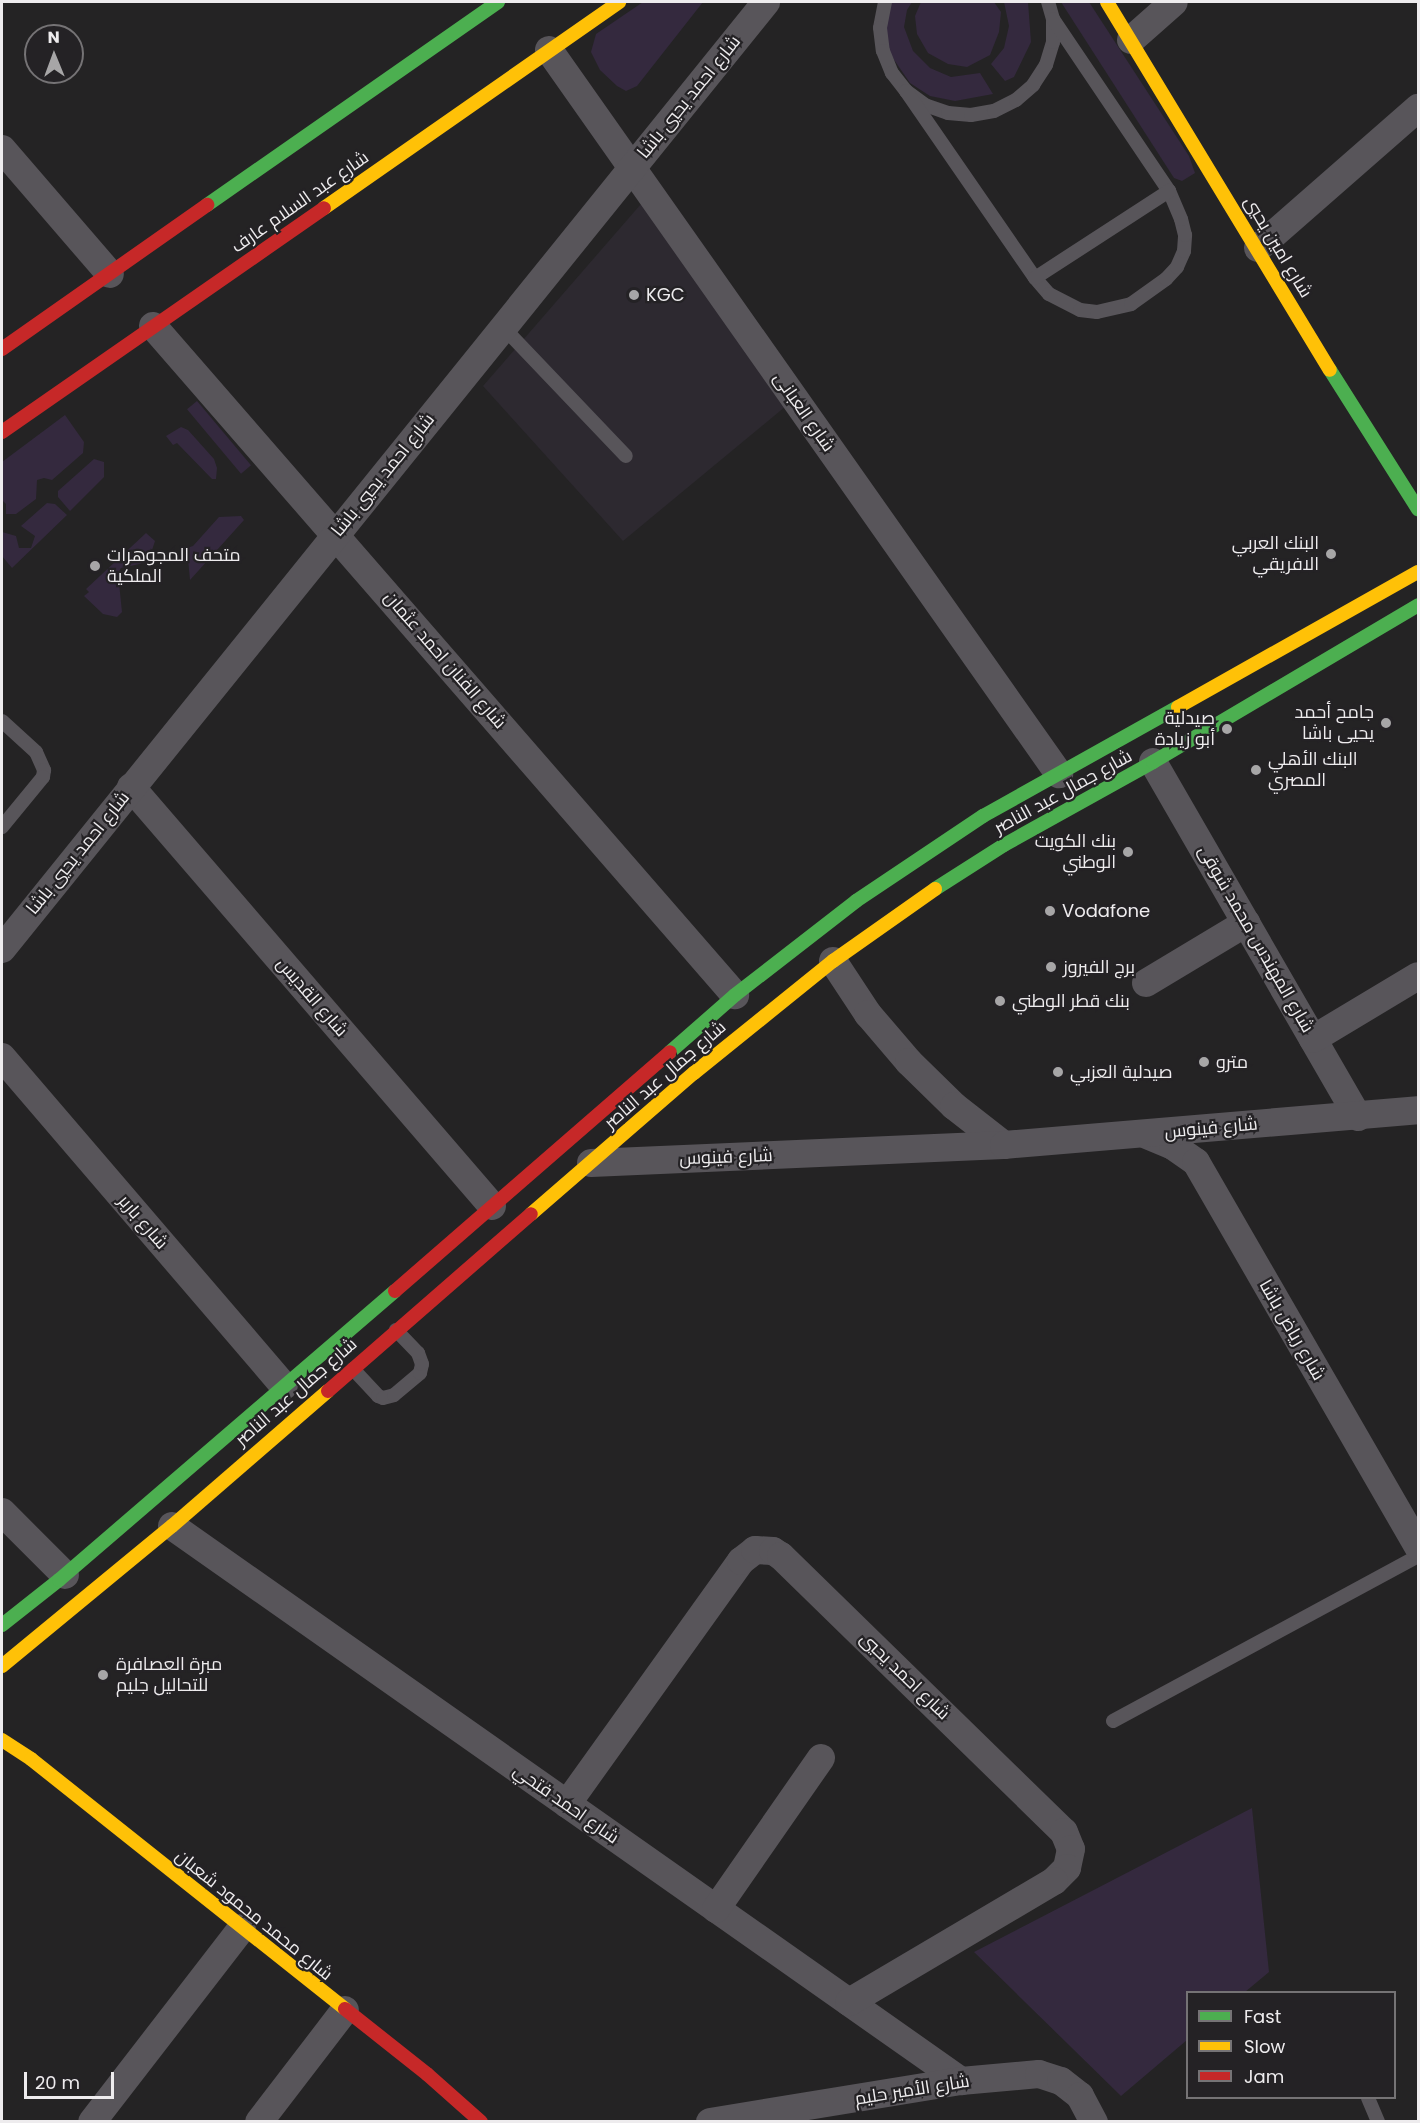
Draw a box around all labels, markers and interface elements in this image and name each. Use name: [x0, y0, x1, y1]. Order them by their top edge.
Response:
north arrow: [24, 24, 84, 84]
text: N: [47, 26, 60, 49]
street label: شارع احمد يحيي باشا: [633, 31, 745, 163]
street label: شارع عبد السلام عارف: [227, 146, 373, 258]
street label: شارع امين يحيي: [1239, 192, 1317, 302]
place label: KGC: [646, 284, 685, 306]
marker: KGC: [627, 288, 641, 302]
street label: شارع العبانى: [769, 368, 839, 456]
street label: شارع احمد يحيي باشا: [327, 409, 439, 541]
place label: البنك العربي الافريقي: [1232, 533, 1319, 576]
place label: متحف المجوهرات الملكية: [107, 545, 240, 588]
marker: البنك العربي الافريقي: [1324, 547, 1338, 561]
marker: متحف المجوهرات الملكية: [88, 559, 102, 573]
street label: شارع الفنان احمد عثمان: [379, 587, 511, 733]
place label: جامح أحمد يحيى باشا: [1294, 702, 1374, 744]
place label: صيدلية أبو زيادة: [1155, 708, 1215, 750]
marker: جامح أحمد يحيى باشا: [1379, 716, 1393, 730]
marker: صيدلية أبو زيادة: [1220, 722, 1234, 736]
street label: شارع جمال عبد الناصر: [990, 745, 1136, 839]
place label: البنك الأهلي المصري: [1268, 749, 1358, 792]
marker: البنك الأهلي المصري: [1249, 763, 1263, 777]
street label: شارع احمد يحيي باشا: [22, 787, 134, 919]
place label: بنك الكويت الوطني: [1035, 831, 1116, 874]
street label: شارع المهندس محمد شوقى: [1194, 842, 1318, 1036]
marker: بنك الكويت الوطني: [1121, 845, 1135, 859]
place label: Vodafone: [1062, 900, 1150, 922]
marker: Vodafone: [1043, 904, 1057, 918]
street label: شارع القديس: [272, 953, 352, 1041]
place label: برج الفيروز: [1063, 956, 1135, 978]
marker: برج الفيروز: [1044, 960, 1058, 974]
place label: بنك قطر الوطني: [1012, 990, 1130, 1012]
marker: بنك قطر الوطني: [993, 994, 1007, 1008]
street label: شارع جمال عبد الناصر: [600, 1016, 730, 1134]
place label: مترو: [1216, 1051, 1248, 1073]
marker: مترو: [1197, 1055, 1211, 1069]
place label: صيدلية العزبي: [1070, 1061, 1172, 1083]
marker: صيدلية العزبي: [1051, 1065, 1065, 1079]
street label: شارع فينوس: [1164, 1113, 1258, 1143]
street label: شارع فينوس: [679, 1145, 773, 1169]
street label: شارع باربر: [114, 1190, 172, 1254]
street label: شارع رياض باشا: [1255, 1276, 1329, 1384]
street label: شارع جمال عبد الناصر: [231, 1333, 361, 1451]
street label: شارع احمد يحيي: [856, 1628, 954, 1724]
place label: مبرة العصافرة للتحاليل جليم: [116, 1654, 222, 1696]
marker: مبرة العصافرة للتحاليل جليم: [94, 1666, 112, 1684]
street label: شارع احمد فتحي: [509, 1760, 623, 1848]
street label: شارع محمد محمود شعبان: [171, 1845, 337, 1985]
legend: [1186, 1991, 1396, 2099]
text: Fast: [1244, 2004, 1281, 2029]
text: Slow: [1244, 2034, 1285, 2059]
scale bar: [27, 2060, 117, 2098]
text: Jam: [1244, 2064, 1284, 2089]
text: 20 m: [35, 2070, 80, 2095]
street label: شارع الأمير حليم: [853, 2070, 971, 2110]

